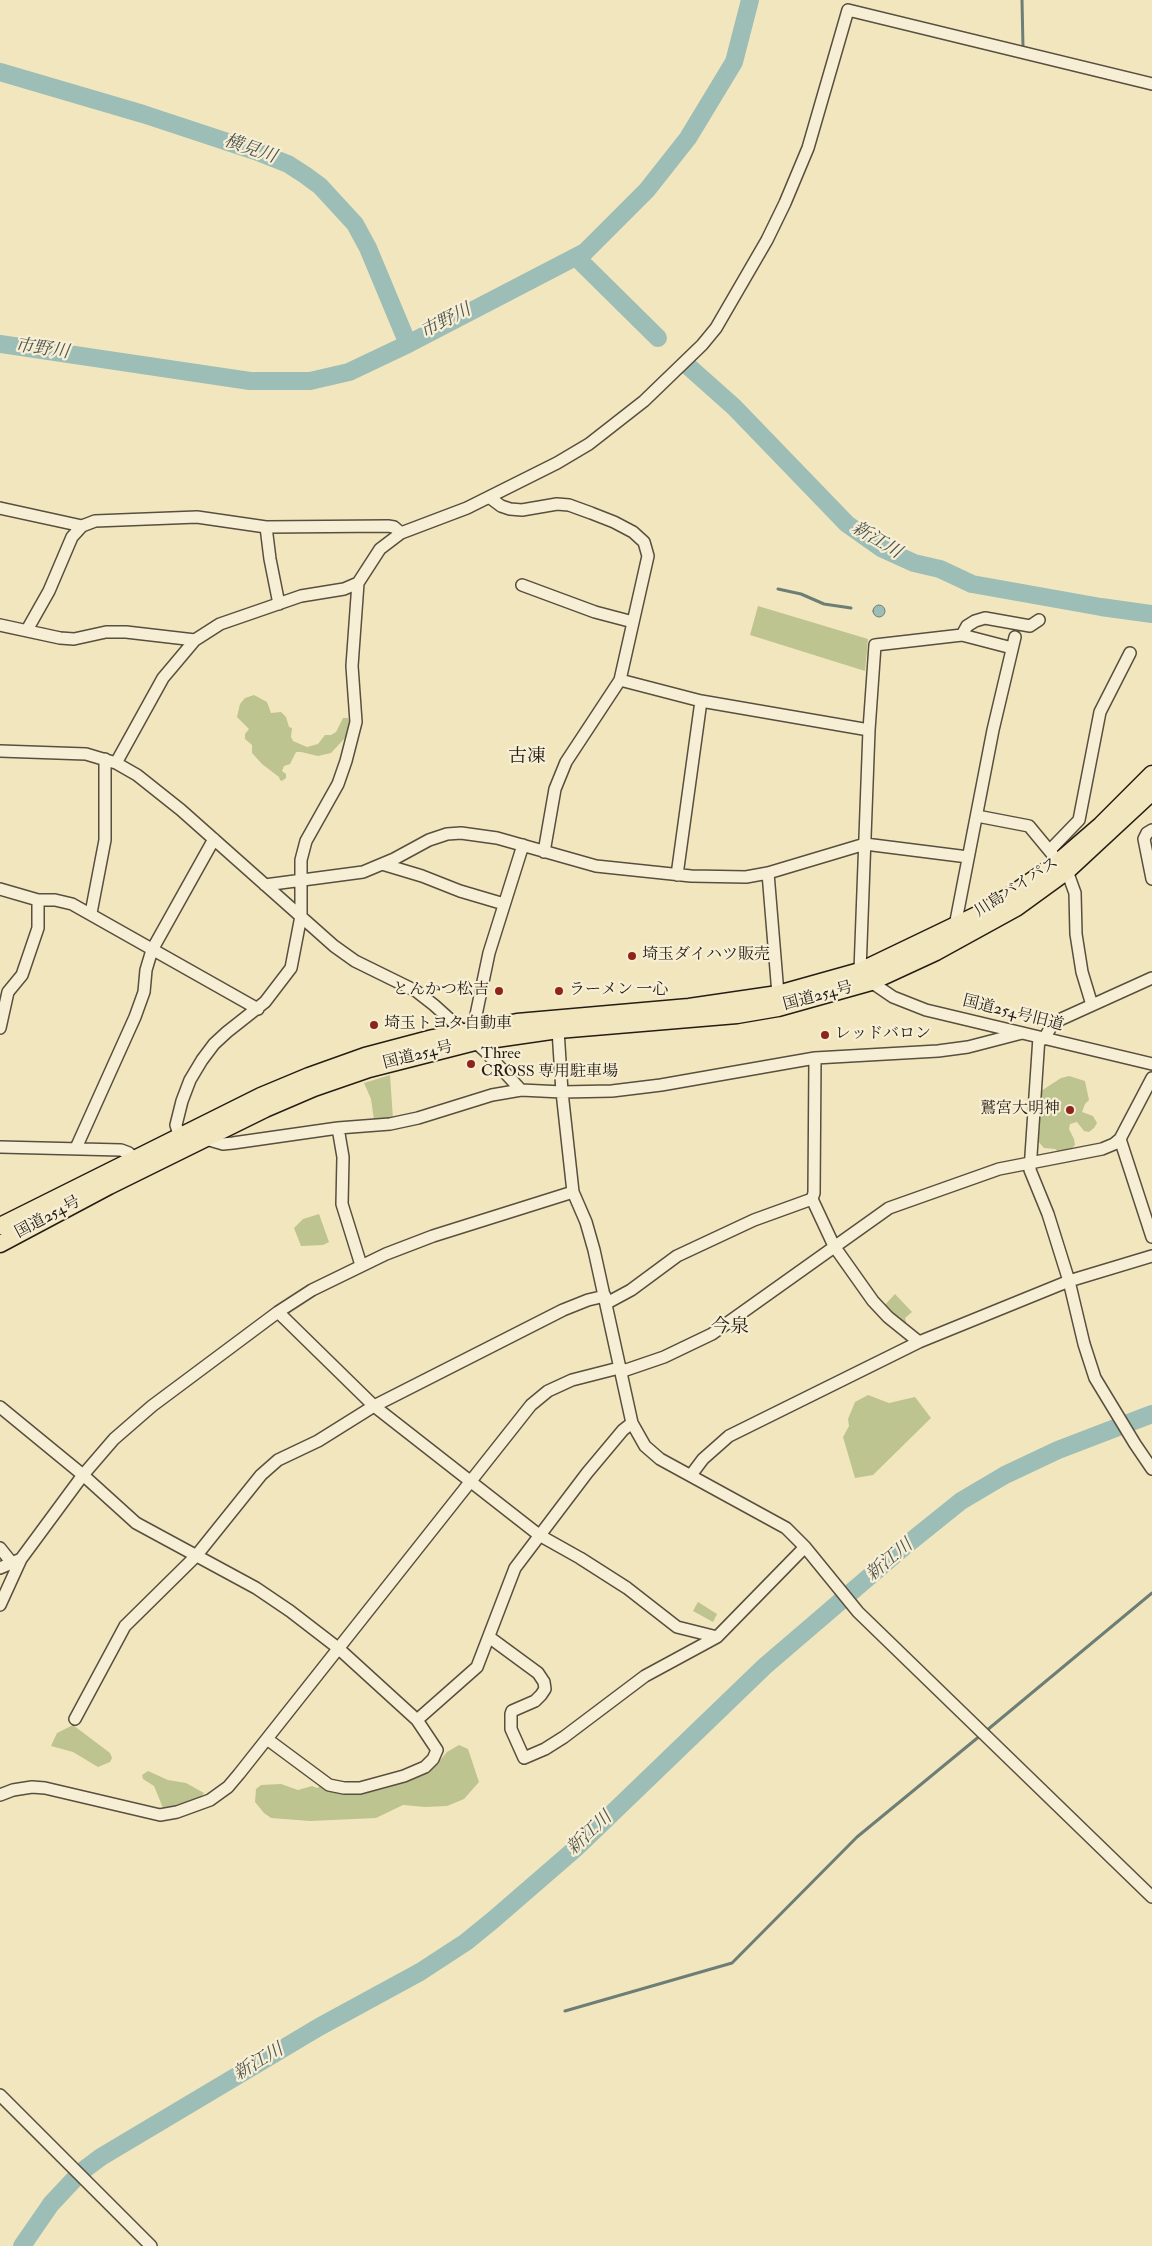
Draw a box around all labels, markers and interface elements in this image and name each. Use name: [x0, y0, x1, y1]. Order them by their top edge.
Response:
water label: 横見川: [221, 131, 279, 169]
water label: 市野川: [417, 300, 475, 344]
water label: 市野川: [14, 336, 70, 364]
water label: 新江川: [847, 518, 905, 564]
district label: 古凍: [508, 747, 546, 769]
street label: 川島バイパス: [972, 854, 1062, 922]
place label: 埼玉ダイハツ販売: [642, 946, 770, 966]
marker: 埼玉ダイハツ販売: [626, 950, 638, 962]
street label: 国道254号: [781, 978, 855, 1016]
place label: とんかつ松吉: [393, 981, 489, 1001]
place label: ラーメン 一心: [569, 981, 668, 1001]
marker: とんかつ松吉: [493, 985, 505, 997]
marker: ラーメン 一心: [553, 985, 565, 997]
street label: 国道254号旧道: [961, 992, 1065, 1036]
place label: 埼玉トヨタ自動車: [384, 1015, 512, 1035]
marker: 埼玉トヨタ自動車: [368, 1019, 380, 1031]
place label: レッドバロン: [835, 1025, 931, 1045]
marker: レッドバロン: [819, 1029, 831, 1041]
street label: 国道254号: [381, 1038, 455, 1074]
place label: Three CROSS 専用駐車場: [481, 1045, 618, 1083]
marker: Three CROSS 専用駐車場: [465, 1058, 477, 1070]
place label: 鷲宮大明神: [980, 1100, 1060, 1120]
marker: 鷲宮大明神: [1064, 1104, 1076, 1116]
street label: 国道254号: [12, 1193, 84, 1243]
district label: 今泉: [711, 1317, 749, 1339]
water label: 新江川: [862, 1535, 918, 1587]
water label: 新江川: [563, 1808, 617, 1860]
water label: 新江川: [230, 2040, 288, 2086]

